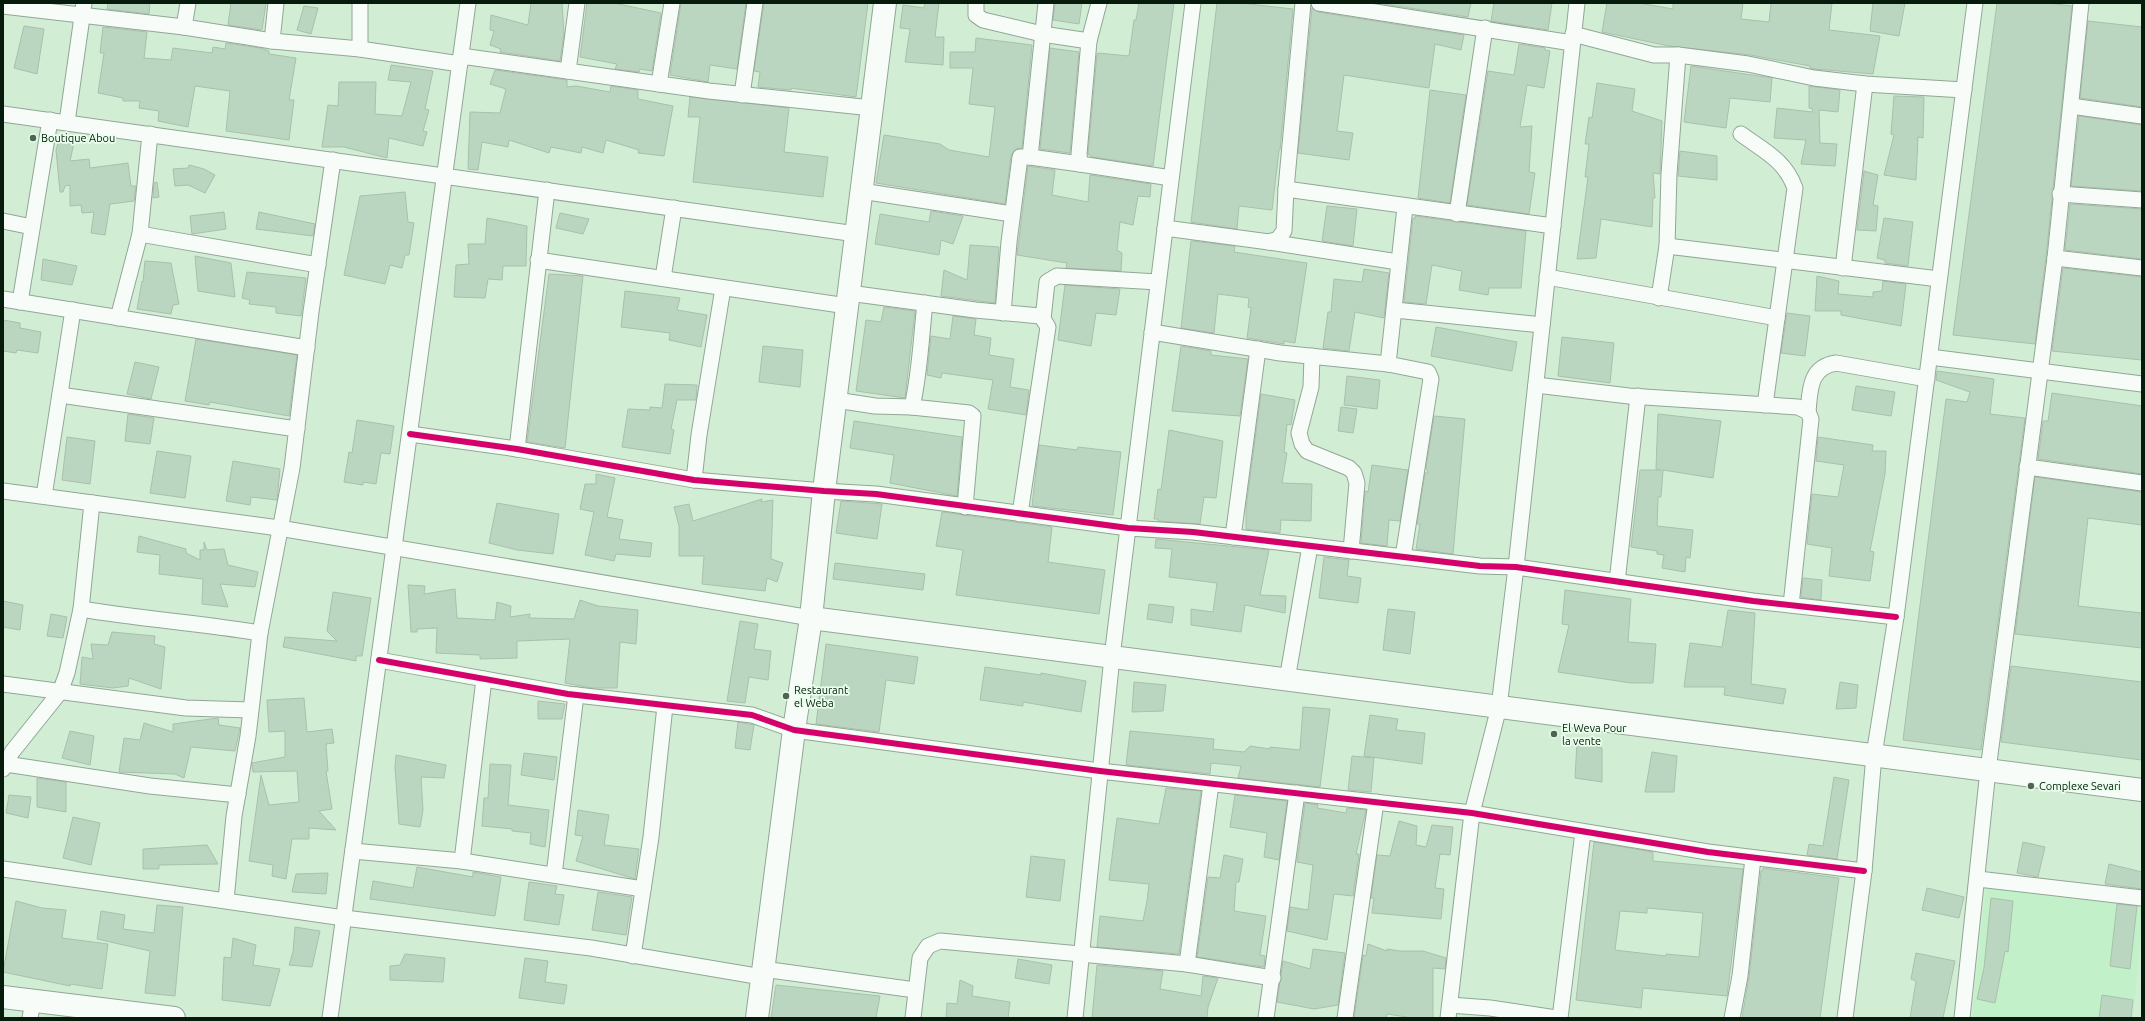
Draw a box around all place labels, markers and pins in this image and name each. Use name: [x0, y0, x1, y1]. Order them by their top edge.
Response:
place label: Boutique Abou: [41, 132, 115, 144]
marker: Boutique Abou: [28, 133, 38, 143]
place label: Restaurant el Weba: [794, 684, 849, 709]
marker: Restaurant el Weba: [781, 691, 791, 701]
place label: El Weva Pour la vente: [1562, 722, 1627, 747]
marker: El Weva Pour la vente: [1549, 729, 1559, 739]
place label: Complexe Sevari: [2039, 780, 2121, 792]
marker: Complexe Sevari: [2026, 781, 2036, 791]

